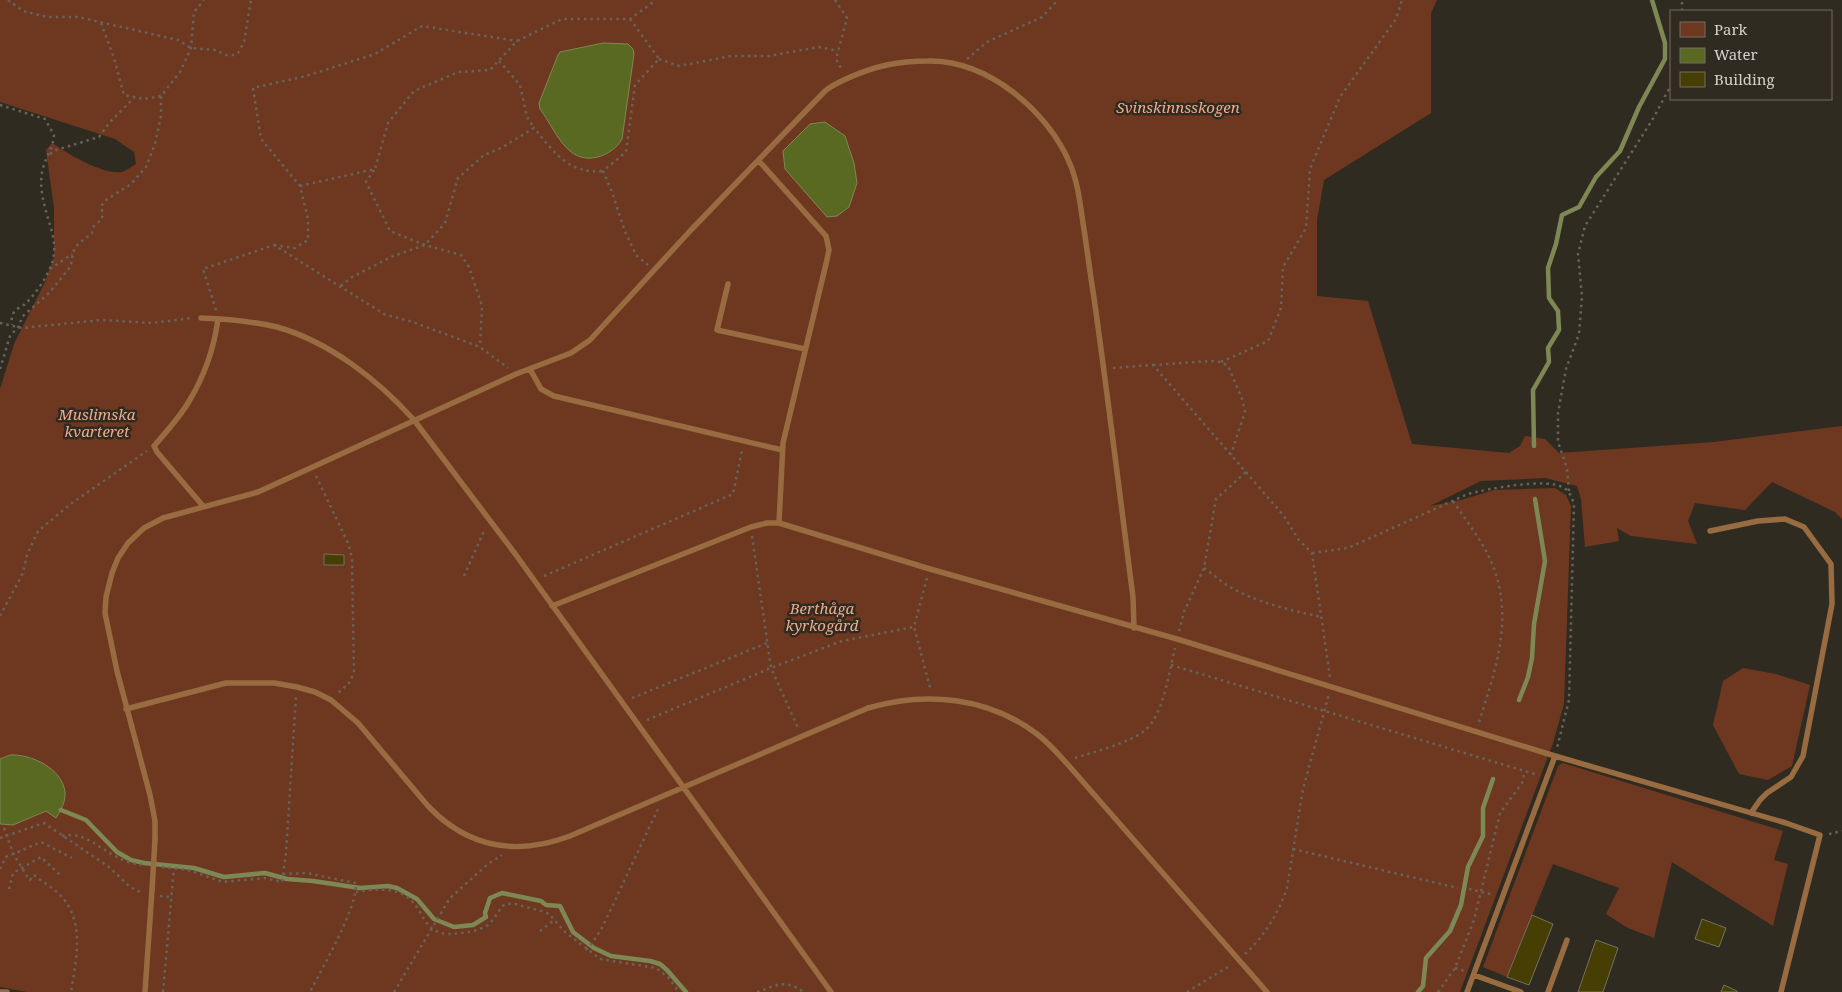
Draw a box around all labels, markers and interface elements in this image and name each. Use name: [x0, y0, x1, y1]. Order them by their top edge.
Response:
legend: [1670, 10, 1832, 100]
text: Park: [1714, 19, 1748, 39]
text: Water: [1714, 44, 1757, 64]
text: Building: [1714, 69, 1775, 89]
park label: Svinskinnsskogen: [1116, 97, 1240, 117]
park label: Muslimska kvarteret: [58, 404, 136, 441]
park label: Berthåga kyrkogård: [786, 598, 859, 635]

